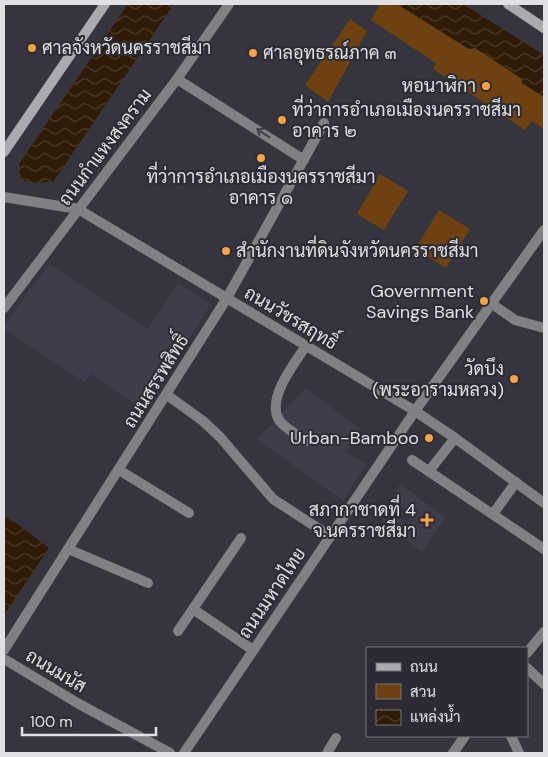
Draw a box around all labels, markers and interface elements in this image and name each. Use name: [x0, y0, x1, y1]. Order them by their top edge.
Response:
place label: ศาลจังหวัดนครราชสีมา: [42, 35, 211, 60]
place label: ศาลอุทธรณ์ภาค ๓: [263, 40, 397, 65]
marker: ศาลจังหวัดนครราชสีมา: [26, 42, 38, 54]
marker: ศาลอุทธรณ์ภาค ๓: [247, 47, 259, 59]
place label: หอนาฬิกา: [402, 74, 476, 98]
marker: หอนาฬิกา: [480, 80, 492, 92]
street label: ถนนกำแหงสงคราม: [53, 84, 157, 210]
place label: ที่ว่าการอำเภอเมืองนครราชสีมา อาคาร ๒: [292, 94, 521, 143]
marker: ที่ว่าการอำเภอเมืองนครราชสีมา อาคาร ๒: [276, 114, 288, 126]
one-way arrow: [256, 128, 270, 138]
marker: ที่ว่าการอำเภอเมืองนครราชสีมา อาคาร ๑: [255, 152, 267, 164]
place label: ที่ว่าการอำเภอเมืองนครราชสีมา อาคาร ๑: [146, 161, 376, 210]
place label: สำนักงานที่ดินจังหวัดนครราชสีมา: [236, 235, 478, 263]
marker: สำนักงานที่ดินจังหวัดนครราชสีมา: [220, 245, 232, 257]
street label: ถนนวัชรสฤทธิ์: [240, 277, 344, 355]
place label: Government Savings Bank: [366, 279, 474, 324]
marker: Government Savings Bank: [478, 295, 490, 307]
street label: ถนนสรรพสิทธิ์: [114, 327, 194, 432]
place label: วัดบึง (พระอารามหลวง): [372, 357, 504, 402]
marker: วัดบึง (พระอารามหลวง): [508, 373, 520, 385]
place label: Urban-Bamboo: [290, 426, 419, 450]
marker: Urban-Bamboo: [423, 432, 435, 444]
place label: สภากาชาดที่ 4 จ.นครราชสีมา: [309, 494, 416, 543]
marker: สภากาชาดที่ 4 จ.นครราชสีมา: [420, 513, 434, 527]
street label: ถนนมหาดไทย: [232, 542, 311, 643]
street label: ถนนมนัส: [21, 644, 91, 698]
legend: [366, 647, 528, 737]
text: ถนน: [410, 657, 438, 677]
text: สวน: [410, 682, 436, 702]
scale bar: [22, 704, 156, 736]
text: แหล่งน้ำ: [410, 704, 461, 727]
text: 100 m: [30, 712, 73, 732]

